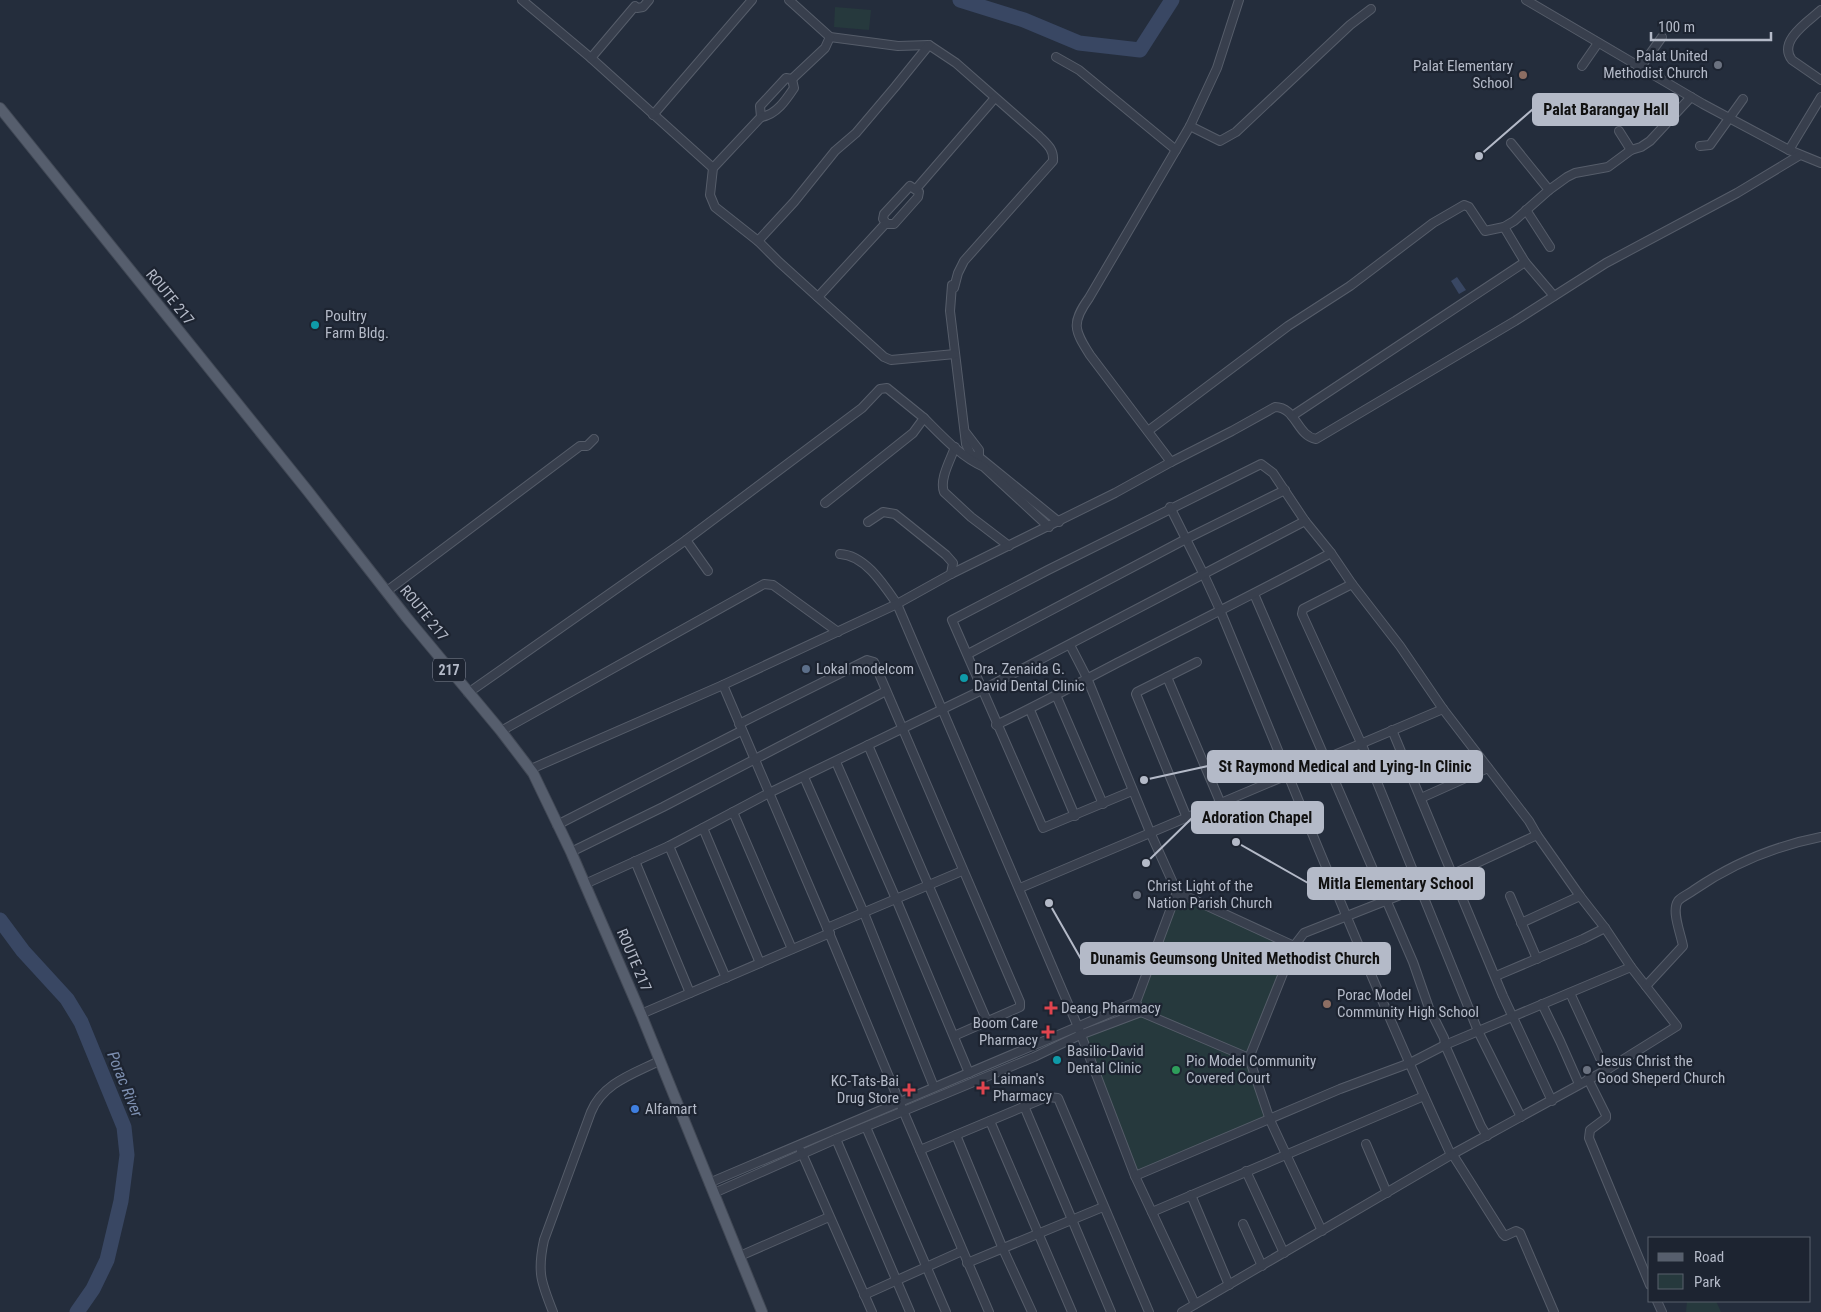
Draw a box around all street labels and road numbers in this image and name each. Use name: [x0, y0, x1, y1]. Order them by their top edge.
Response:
street label: ROUTE 217: [142, 266, 198, 328]
street label: ROUTE 217: [396, 582, 452, 644]
road number: 217: [433, 658, 465, 682]
street label: ROUTE 217: [613, 926, 655, 994]

